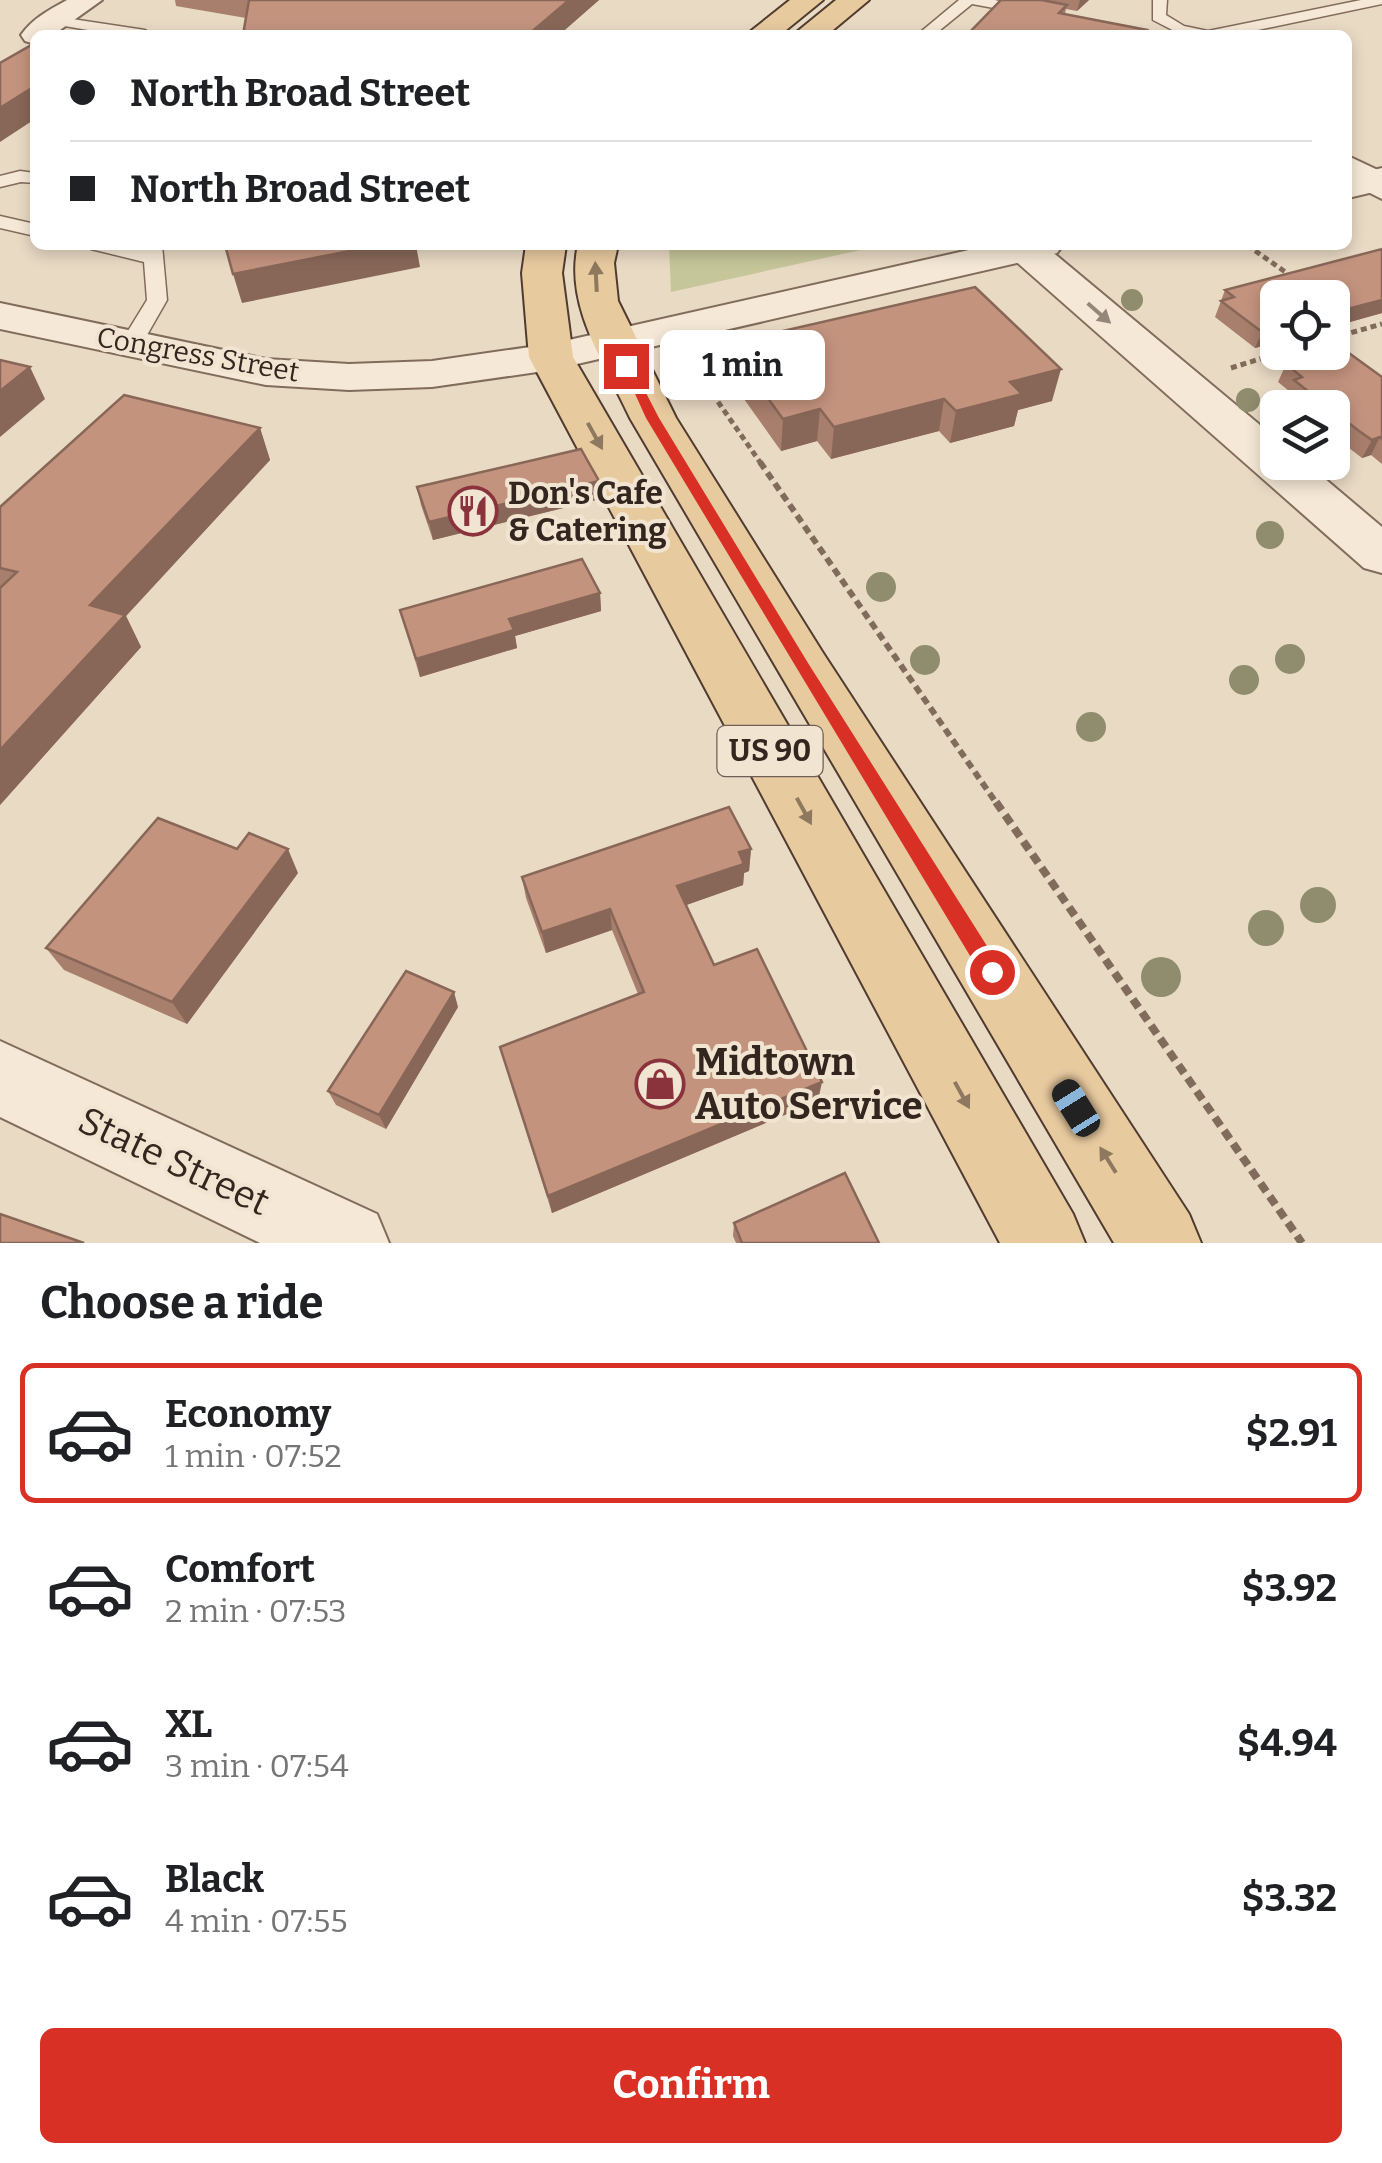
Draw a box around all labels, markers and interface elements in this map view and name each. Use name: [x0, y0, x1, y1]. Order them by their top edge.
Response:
text: North Broad Street: [130, 70, 470, 116]
text: North Broad Street: [130, 166, 470, 212]
one-way arrow: [588, 260, 604, 292]
map controls: [1260, 280, 1350, 480]
button: locate: [1260, 280, 1350, 370]
one-way arrow: [1086, 301, 1111, 323]
street label: Congress Street: [94, 320, 302, 389]
callout: 1 min: [661, 331, 826, 401]
route end: [604, 344, 649, 389]
text: 1 min: [702, 346, 783, 384]
button: layers: [1260, 390, 1350, 480]
one-way arrow: [586, 421, 603, 450]
place label: Don's Cafe & Catering: [508, 474, 667, 549]
restaurant icon: Don's Cafe & Catering: [447, 485, 499, 537]
road number: US 90: [718, 726, 822, 776]
one-way arrow: [796, 797, 813, 826]
route start: [970, 950, 1015, 995]
place label: Midtown Auto Service: [695, 1039, 923, 1129]
shop icon: Midtown Auto Service: [634, 1058, 686, 1110]
car: [1047, 1075, 1105, 1141]
one-way arrow: [953, 1081, 971, 1109]
street label: State Street: [71, 1097, 277, 1225]
one-way arrow: [1100, 1146, 1118, 1174]
text: Choose a ride: [40, 1276, 323, 1330]
icon: car: [45, 1388, 135, 1478]
text: Economy: [165, 1391, 331, 1437]
text: $2.91: [1246, 1410, 1337, 1456]
text: 1 min · 07:52: [165, 1437, 342, 1475]
icon: car: [45, 1543, 135, 1633]
text: Comfort: [165, 1546, 315, 1592]
text: $3.92: [1242, 1565, 1337, 1611]
text: 2 min · 07:53: [165, 1592, 347, 1630]
icon: car: [45, 1698, 135, 1788]
text: XL: [165, 1701, 212, 1747]
text: $4.94: [1237, 1720, 1337, 1766]
text: 3 min · 07:54: [165, 1747, 349, 1785]
icon: car: [45, 1853, 135, 1943]
text: Black: [165, 1856, 264, 1902]
text: $3.32: [1241, 1875, 1337, 1921]
text: 4 min · 07:55: [165, 1902, 347, 1940]
button: Confirm: [40, 2028, 1342, 2143]

